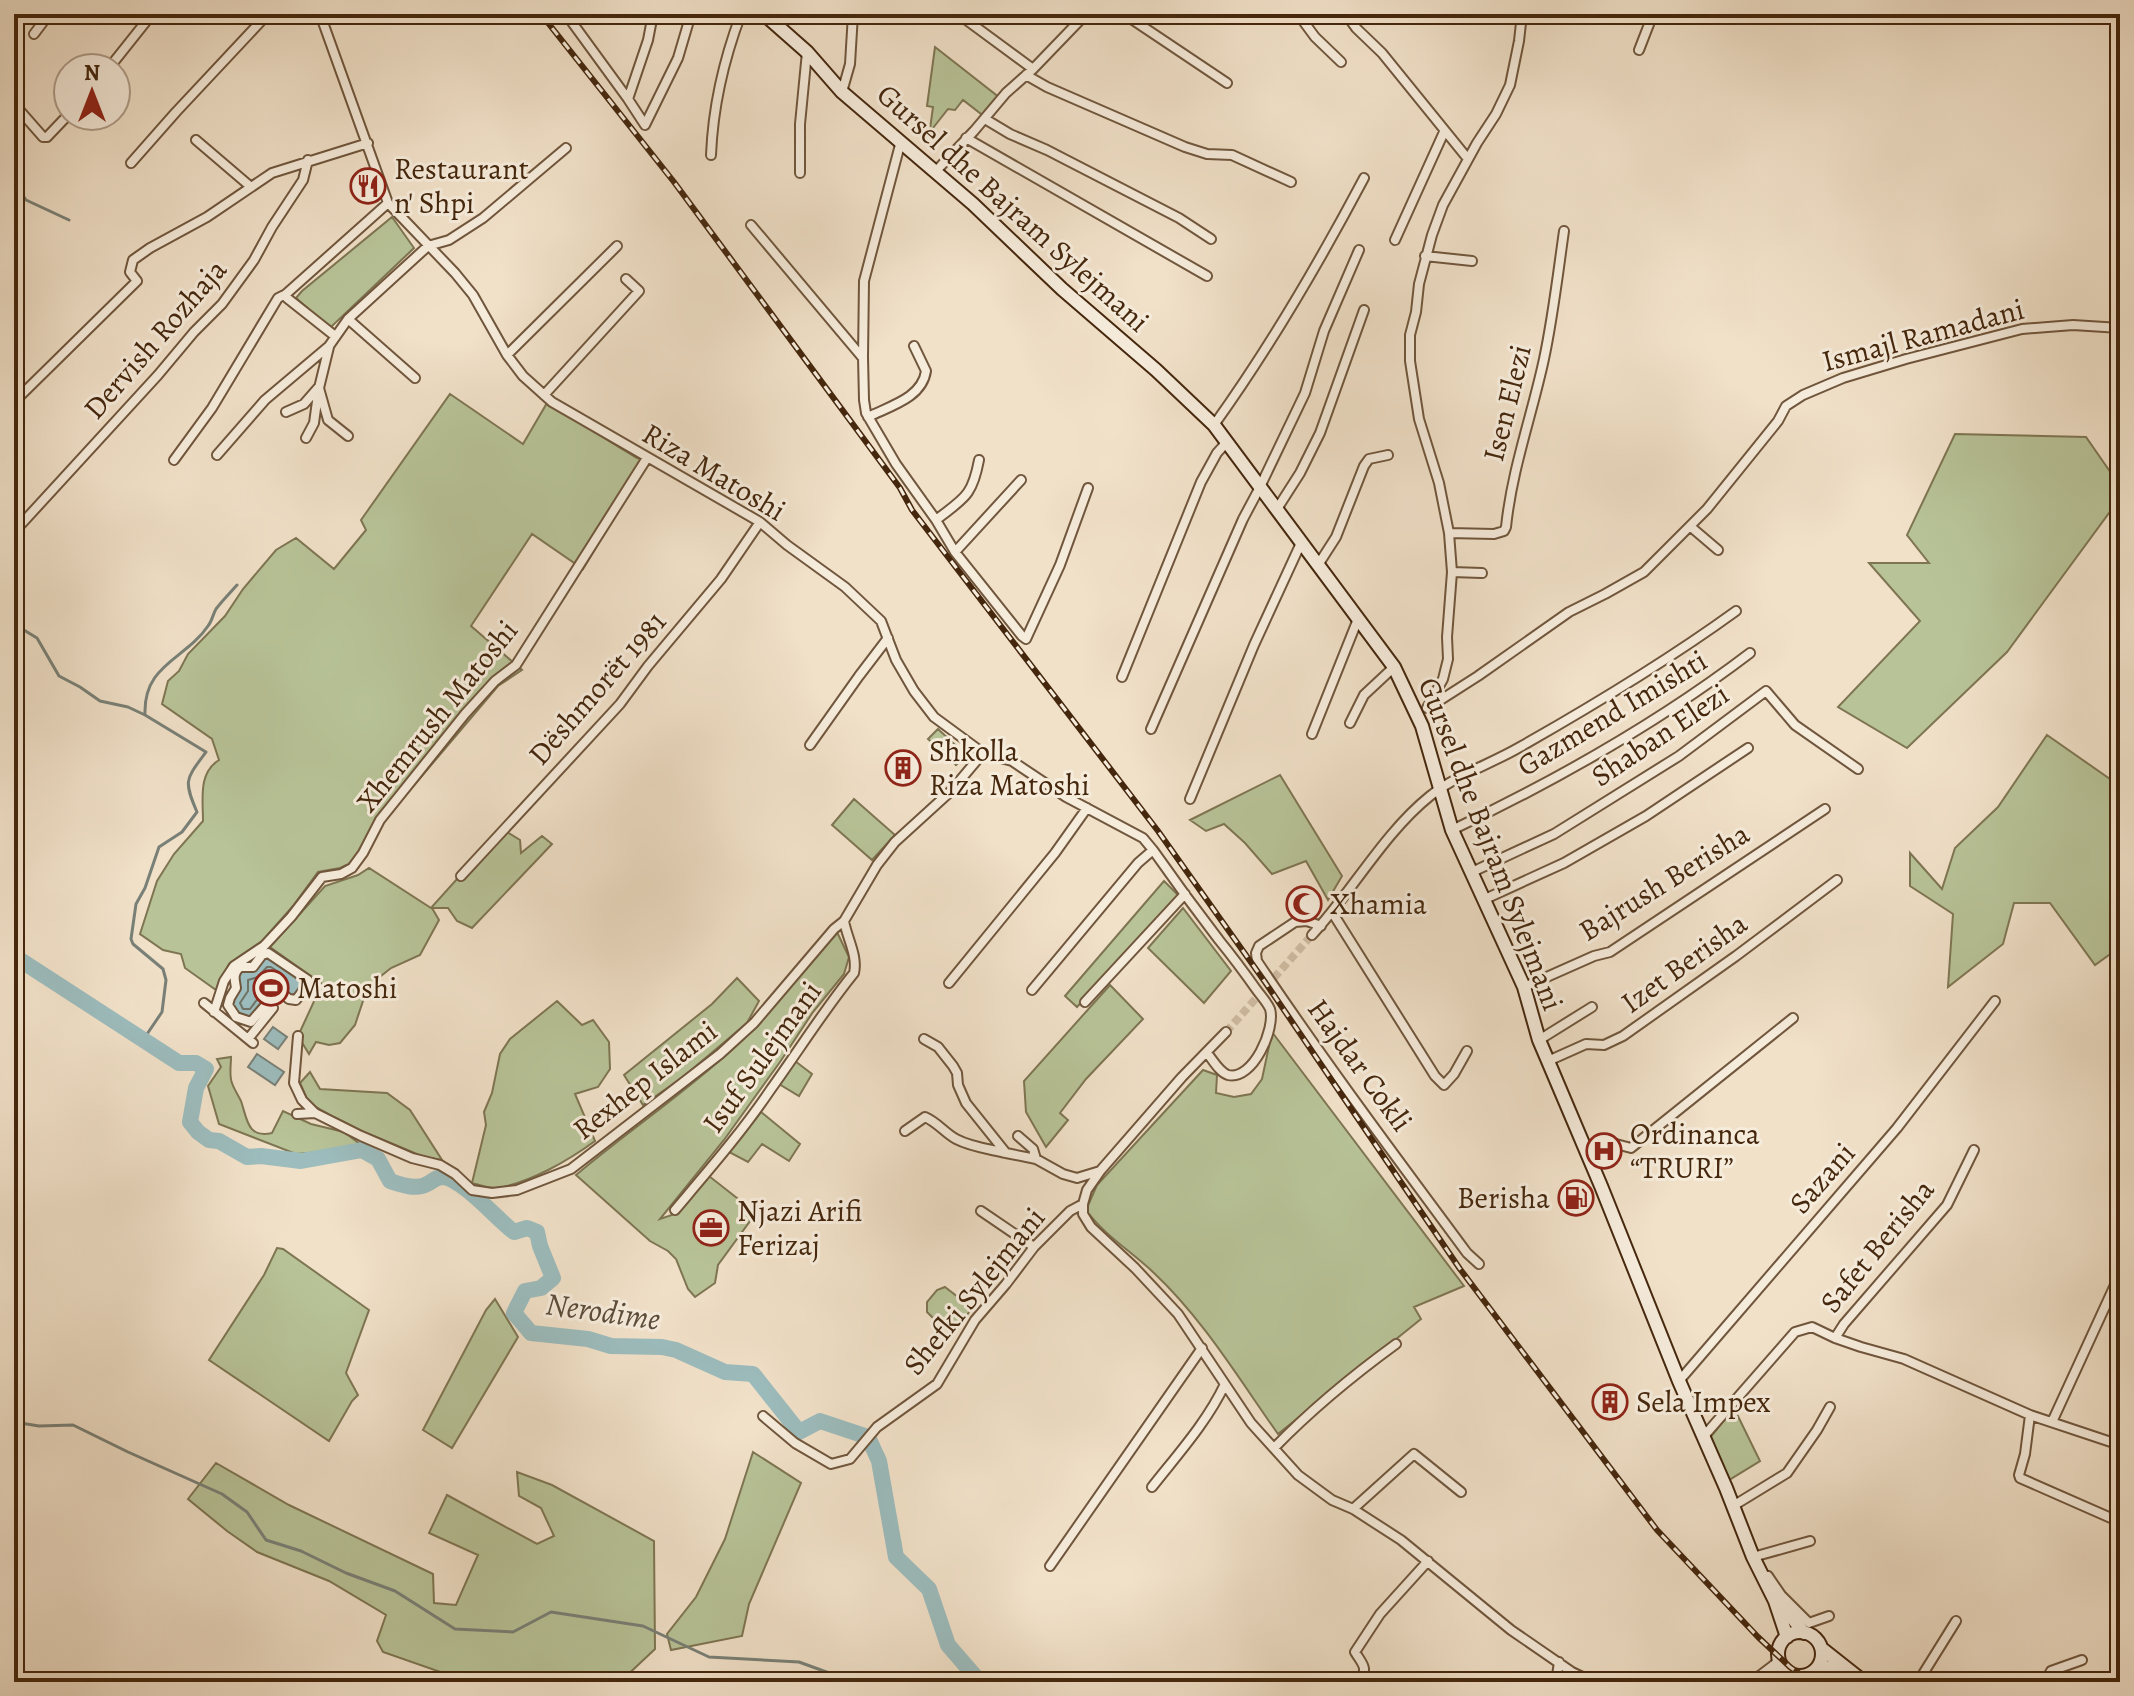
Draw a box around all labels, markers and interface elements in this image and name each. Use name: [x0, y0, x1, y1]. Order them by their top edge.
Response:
north arrow: [52, 52, 132, 132]
text: N: [84, 58, 100, 88]
street label: Gursel dhe Bajram Sylejmani: [868, 75, 1158, 341]
place label: Restaurant n' Shpi: [394, 149, 529, 223]
restaurant icon: Restaurant n' Shpi: [349, 167, 387, 205]
street label: Dervish Rozhaja: [74, 250, 236, 428]
street label: Ismajl Ramadani: [1818, 289, 2028, 381]
street label: Isen Elezi: [1473, 340, 1541, 466]
street label: Riza Matoshi: [635, 413, 793, 531]
street label: Dëshmorët 1981: [519, 603, 675, 773]
street label: Xhemrush Matoshi: [347, 612, 527, 820]
street label: Gazmend Imishti: [1510, 641, 1714, 785]
street label: Gursel dhe Bajram Sylejmani: [1409, 672, 1573, 1016]
street label: Shaban Elezi: [1583, 674, 1737, 796]
place label: Shkolla Riza Matoshi: [929, 731, 1090, 805]
building icon: Shkolla Riza Matoshi: [884, 749, 922, 787]
street label: Bajrush Berisha: [1571, 814, 1757, 950]
place label: Xhamia: [1330, 884, 1427, 924]
mosque icon: Xhamia: [1285, 885, 1323, 923]
street label: Izet Berisha: [1613, 904, 1755, 1022]
place label: Matoshi: [297, 968, 397, 1008]
sports icon: Matoshi: [252, 969, 290, 1007]
street label: Isuf Sulejmani: [693, 973, 831, 1141]
street label: Hajdar Cokli: [1298, 991, 1422, 1139]
street label: Rexhep Islami: [565, 1011, 725, 1149]
place label: Ordinanca “TRURI”: [1630, 1114, 1760, 1188]
hospital icon: Ordinanca “TRURI”: [1585, 1132, 1623, 1170]
street label: Sazani: [1780, 1134, 1864, 1222]
street label: Safet Berisha: [1811, 1171, 1943, 1321]
place label: Berisha: [1457, 1178, 1550, 1218]
fuel station icon: Berisha: [1557, 1179, 1595, 1217]
place label: Njazi Arifi Ferizaj: [737, 1191, 863, 1265]
street label: Shefki Sylejmani: [894, 1199, 1054, 1383]
office icon: Njazi Arifi Ferizaj: [692, 1209, 730, 1247]
water label: Nerodime: [543, 1281, 663, 1341]
place label: Sela Impex: [1636, 1382, 1770, 1422]
building icon: Sela Impex: [1591, 1383, 1629, 1421]

